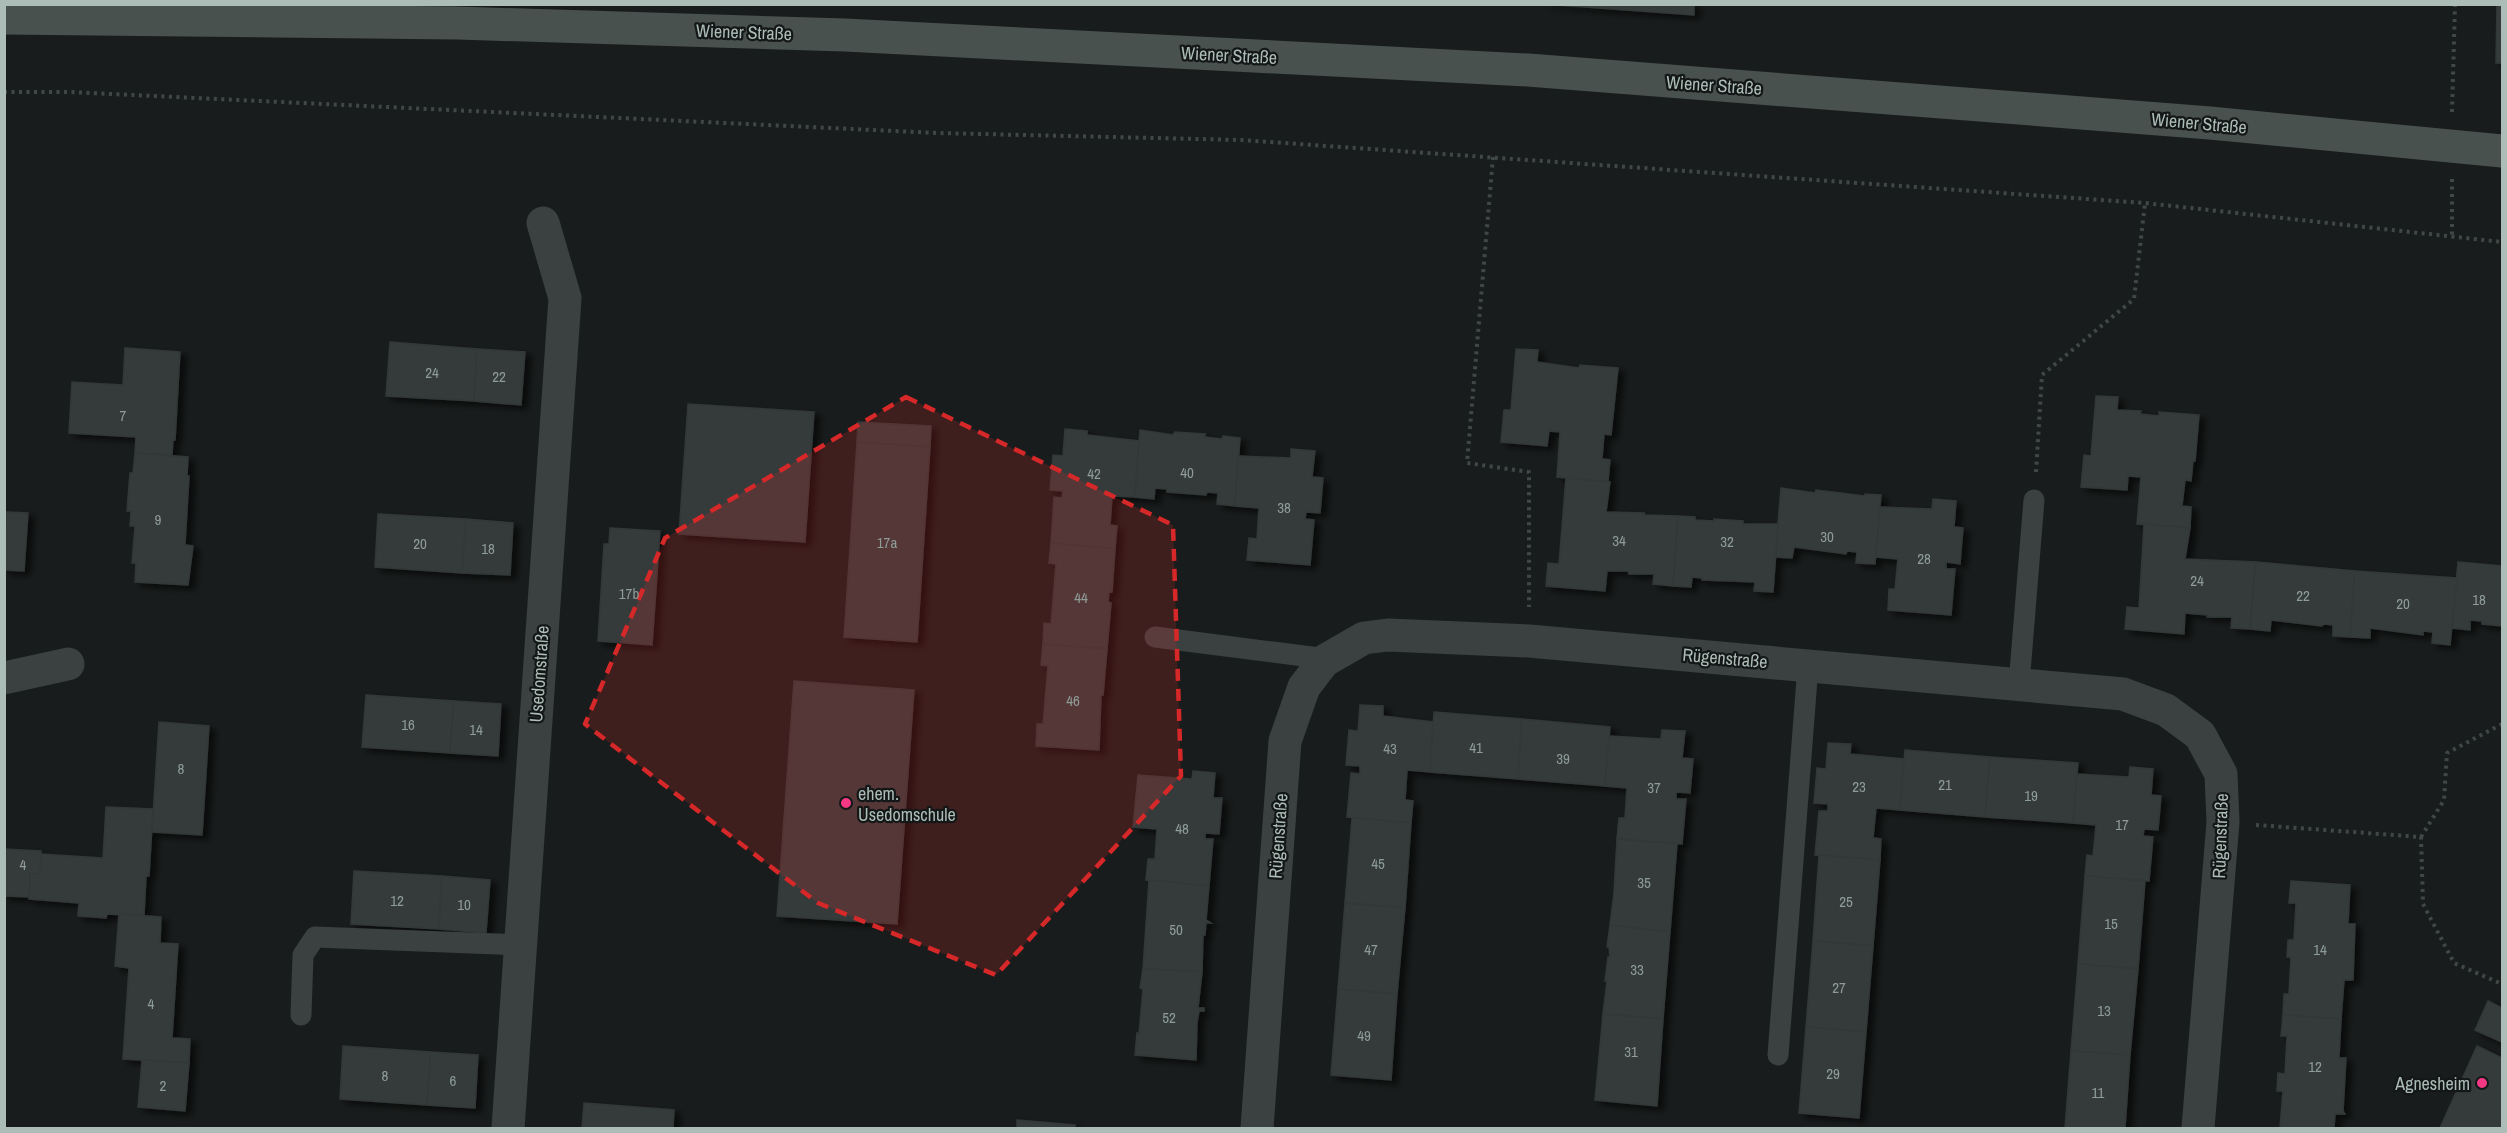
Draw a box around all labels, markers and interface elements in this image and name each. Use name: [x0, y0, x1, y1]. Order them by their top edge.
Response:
street label: Wiener Straße: [696, 18, 792, 46]
street label: Wiener Straße: [1180, 40, 1278, 70]
street label: Wiener Straße: [1665, 69, 1763, 101]
street label: Wiener Straße: [2150, 106, 2248, 140]
house number: 24: [425, 362, 439, 383]
house number: 22: [492, 366, 506, 387]
house number: 7: [120, 405, 127, 426]
house number: 40: [1180, 462, 1194, 483]
house number: 42: [1087, 463, 1101, 484]
house number: 38: [1277, 497, 1291, 518]
house number: 9: [155, 509, 162, 530]
house number: 30: [1820, 526, 1834, 547]
house number: 34: [1612, 530, 1626, 551]
house number: 32: [1720, 531, 1734, 552]
house number: 17a: [877, 532, 897, 553]
house number: 20: [413, 533, 427, 554]
house number: 18: [481, 538, 495, 559]
house number: 28: [1917, 548, 1931, 569]
house number: 24: [2190, 570, 2204, 591]
house number: 17b: [619, 583, 639, 604]
house number: 22: [2296, 585, 2310, 606]
house number: 44: [1074, 587, 1088, 608]
house number: 18: [2472, 589, 2486, 610]
house number: 20: [2396, 593, 2410, 614]
street label: Usedomstraße: [523, 625, 555, 723]
street label: Rügenstraße: [1681, 642, 1769, 674]
house number: 46: [1066, 690, 1080, 711]
house number: 16: [401, 714, 415, 735]
house number: 14: [469, 719, 483, 740]
house number: 41: [1469, 737, 1483, 758]
house number: 43: [1383, 738, 1397, 759]
house number: 39: [1556, 748, 1570, 769]
house number: 8: [178, 758, 185, 779]
house number: 21: [1938, 774, 1952, 795]
house number: 23: [1852, 776, 1866, 797]
house number: 37: [1647, 777, 1661, 798]
place label: ehem. Usedomschule: [858, 781, 956, 827]
house number: 19: [2024, 785, 2038, 806]
street label: Rügenstraße: [1263, 793, 1293, 879]
street label: Rügenstraße: [2206, 793, 2234, 879]
marker: ehem. Usedomschule: [839, 796, 853, 810]
house number: 17: [2115, 814, 2129, 835]
house number: 48: [1175, 818, 1189, 839]
house number: 45: [1371, 853, 1385, 874]
house number: 4: [20, 854, 27, 875]
house number: 35: [1637, 872, 1651, 893]
house number: 12: [390, 890, 404, 911]
house number: 25: [1839, 891, 1853, 912]
house number: 10: [457, 894, 471, 915]
house number: 15: [2104, 913, 2118, 934]
house number: 50: [1169, 919, 1183, 940]
house number: 47: [1364, 939, 1378, 960]
house number: 14: [2313, 939, 2327, 960]
house number: 33: [1630, 959, 1644, 980]
house number: 27: [1832, 977, 1846, 998]
house number: 4: [148, 993, 155, 1014]
house number: 13: [2097, 1000, 2111, 1021]
house number: 52: [1162, 1007, 1176, 1028]
house number: 49: [1357, 1025, 1371, 1046]
house number: 31: [1624, 1041, 1638, 1062]
house number: 12: [2308, 1056, 2322, 1077]
house number: 29: [1826, 1063, 1840, 1084]
house number: 8: [382, 1065, 389, 1086]
house number: 6: [450, 1070, 457, 1091]
place label: Agnesheim: [2394, 1071, 2470, 1096]
house number: 2: [160, 1075, 167, 1096]
marker: Agnesheim: [2475, 1076, 2489, 1090]
house number: 11: [2092, 1082, 2105, 1103]

